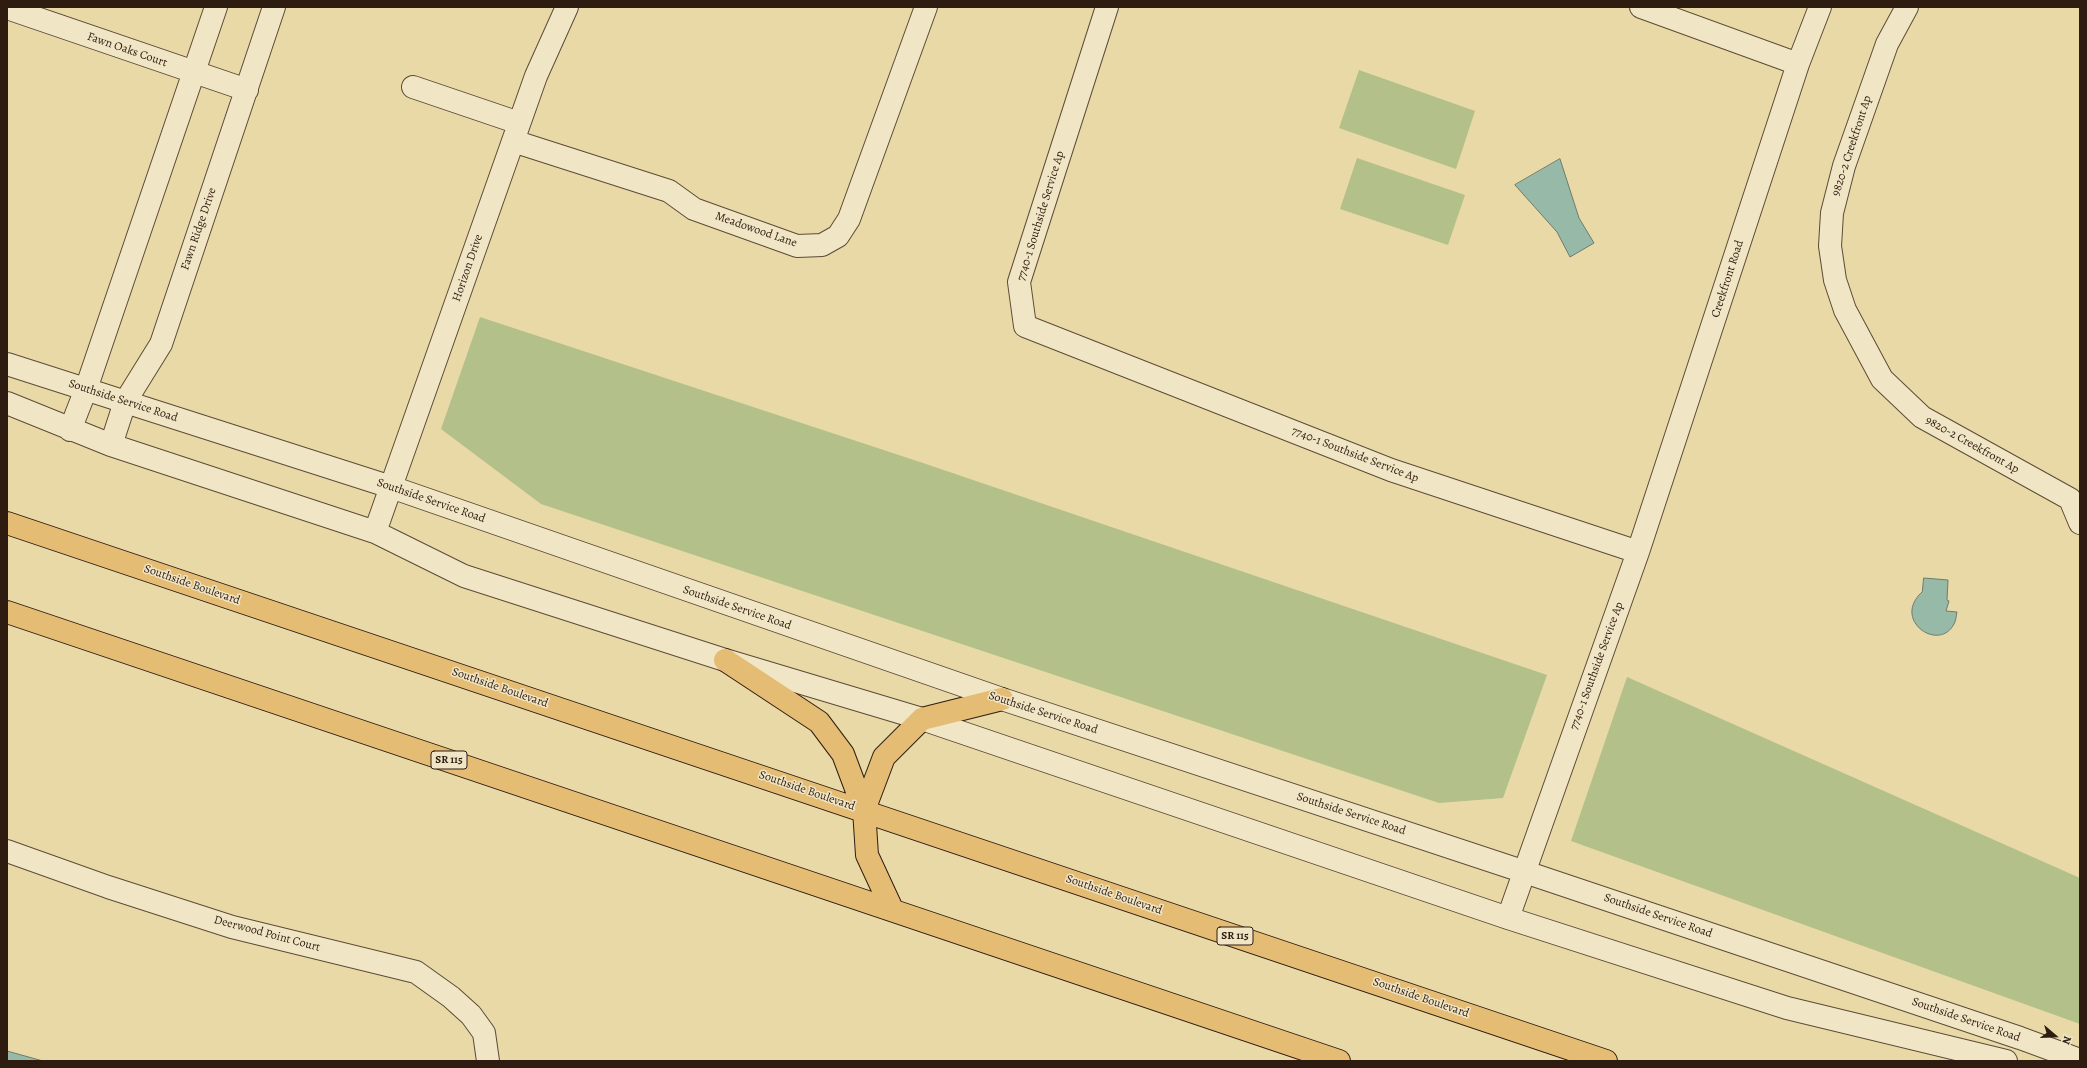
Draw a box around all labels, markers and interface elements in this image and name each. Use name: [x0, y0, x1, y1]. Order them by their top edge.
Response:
street label: Fawn Oaks Court: [85, 30, 169, 70]
street label: 9820-2 Creekfront Ap: [1829, 94, 1875, 198]
street label: 7740-1 Southside Service Ap: [1014, 149, 1068, 283]
street label: Fawn Ridge Drive: [178, 186, 220, 272]
street label: Meadowood Lane: [713, 209, 799, 251]
street label: Horizon Drive: [450, 232, 486, 304]
street label: Creekfront Road: [1709, 238, 1747, 320]
street label: Southside Service Road: [67, 377, 179, 425]
street label: 9820-2 Creekfront Ap: [1923, 413, 2021, 477]
street label: 7740-1 Southside Service Ap: [1289, 424, 1421, 486]
street label: Southside Service Road: [375, 476, 487, 526]
street label: Southside Boulevard: [142, 562, 242, 608]
street label: Southside Service Road: [681, 583, 793, 633]
street label: 7740-1 Southside Service Ap: [1567, 600, 1627, 732]
street label: Southside Boulevard: [450, 665, 550, 711]
street label: Southside Service Road: [987, 689, 1099, 737]
road number: SR 115: [431, 751, 467, 769]
street label: Southside Boulevard: [757, 768, 857, 814]
street label: Southside Service Road: [1295, 790, 1407, 838]
street label: Southside Boulevard: [1064, 872, 1164, 918]
street label: Southside Service Road: [1602, 891, 1714, 941]
street label: Deerwood Point Court: [212, 913, 322, 955]
road number: SR 115: [1217, 927, 1253, 945]
street label: Southside Boulevard: [1371, 975, 1471, 1021]
street label: Southside Service Road: [1910, 995, 2022, 1045]
north arrow: [2035, 1016, 2075, 1056]
text: N: [2058, 1034, 2075, 1046]

